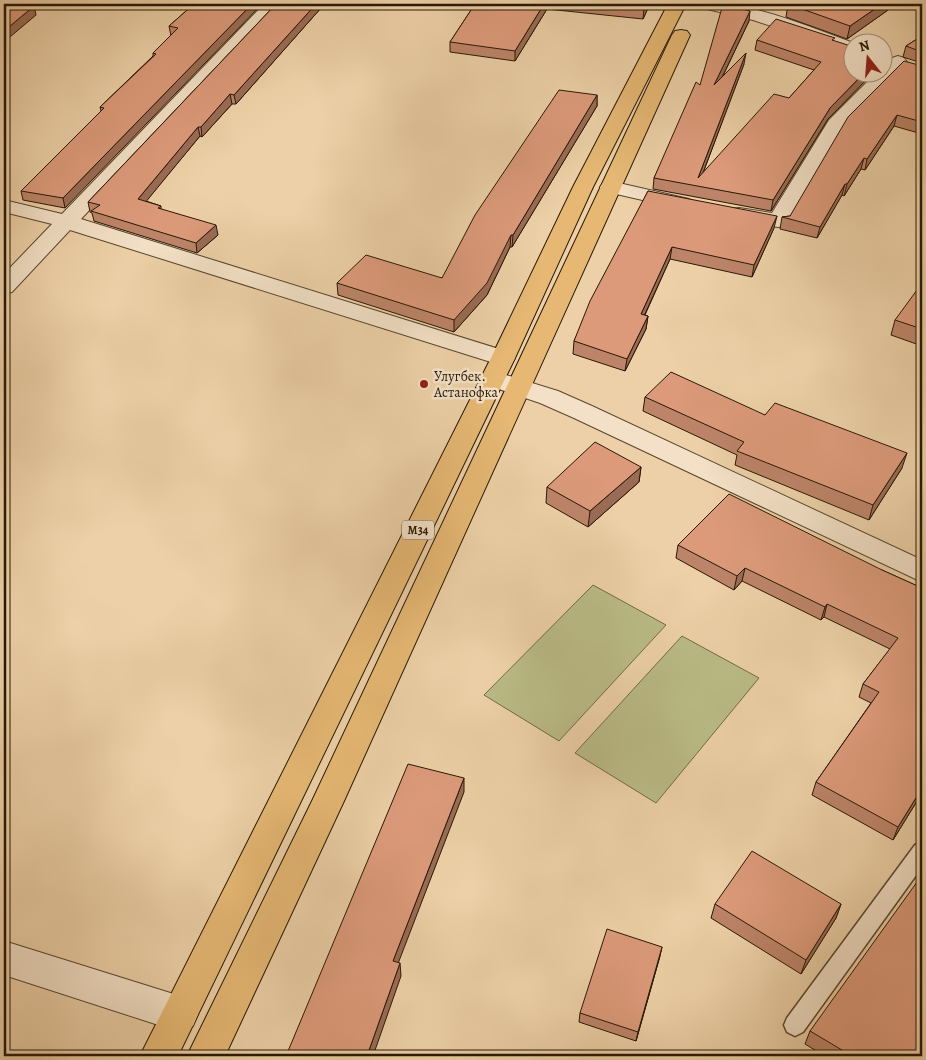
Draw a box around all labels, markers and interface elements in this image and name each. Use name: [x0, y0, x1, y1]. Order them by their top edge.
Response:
north arrow: [844, 32, 894, 82]
text: N: [857, 35, 872, 57]
place label: Улугбек. Астанофка: [433, 367, 498, 402]
marker: Улугбек. Астанофка: [418, 378, 430, 390]
road number: M34: [402, 520, 434, 540]

